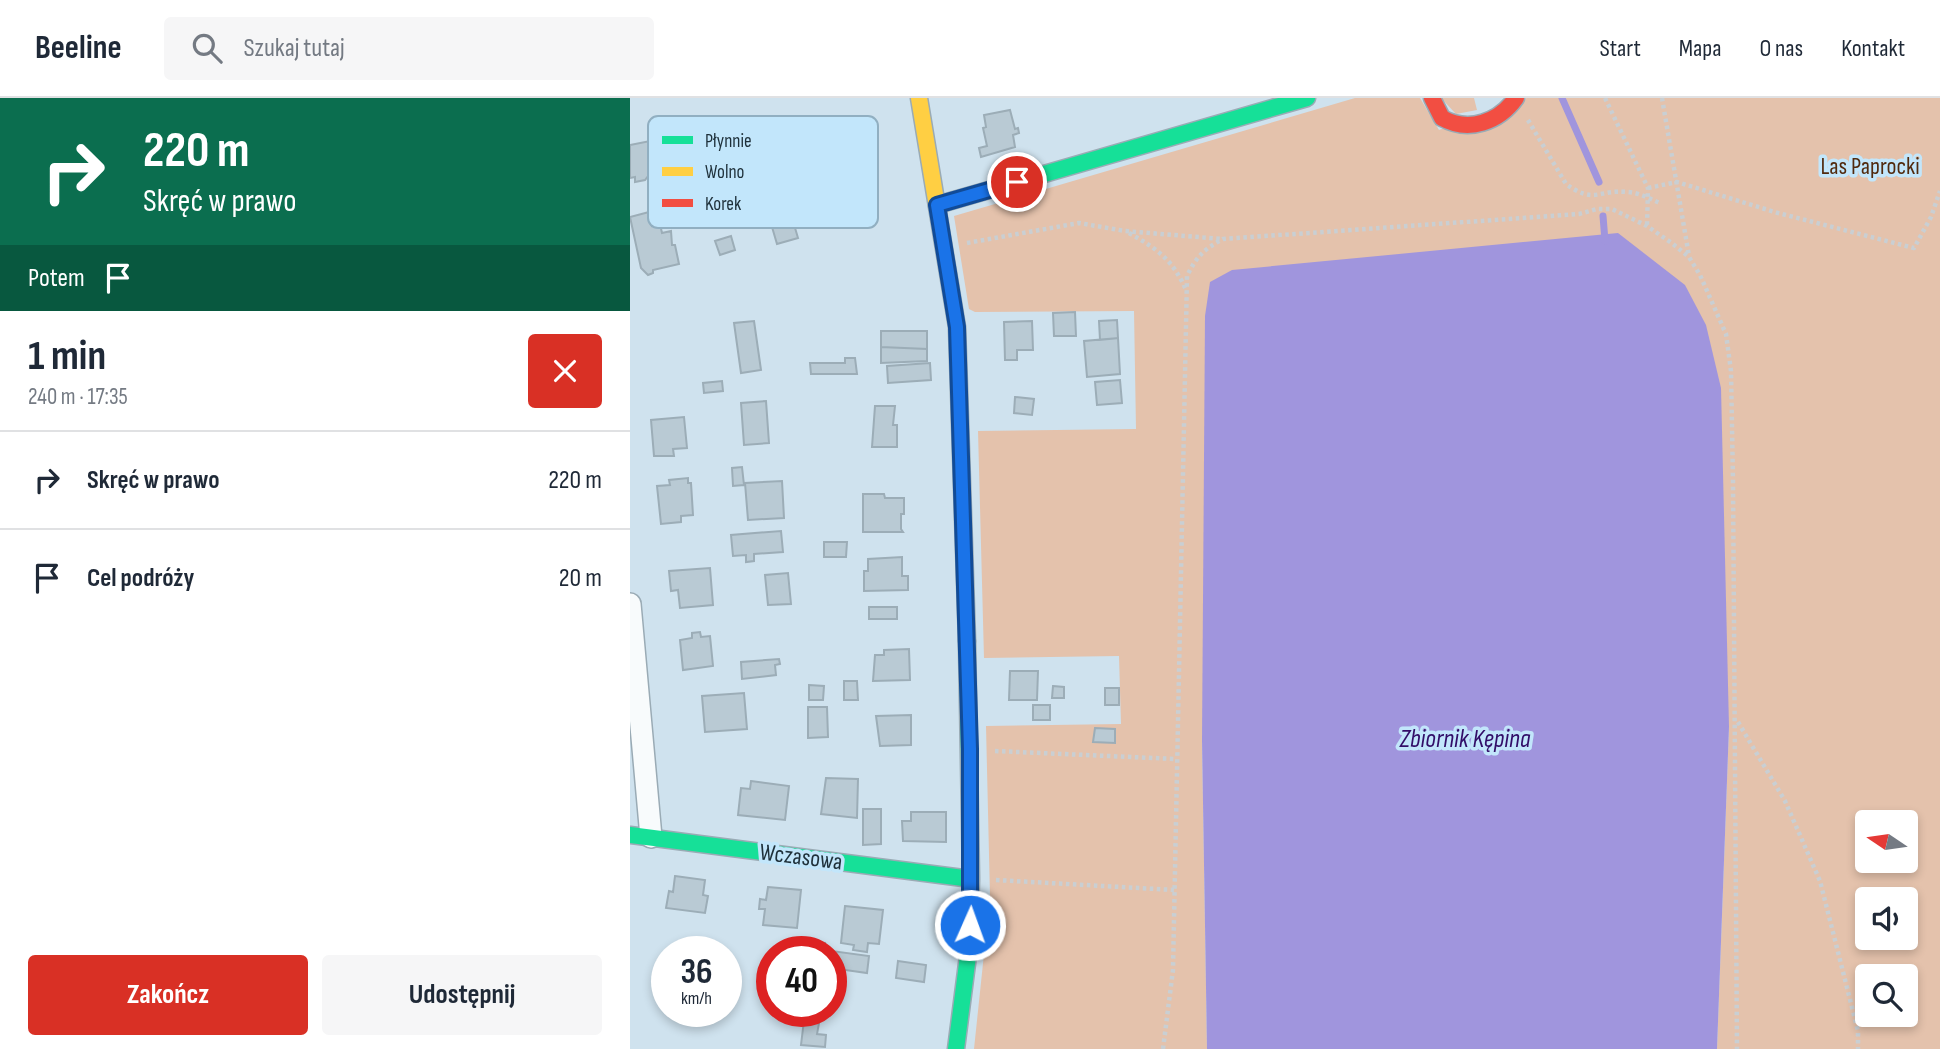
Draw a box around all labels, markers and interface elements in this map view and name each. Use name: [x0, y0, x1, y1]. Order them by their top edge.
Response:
search box: [164, 17, 654, 80]
text: Beeline: [35, 28, 122, 68]
icon: search: [188, 29, 226, 67]
text: Szukaj tutaj: [244, 33, 345, 64]
text: Start: [1600, 34, 1641, 63]
text: Mapa: [1679, 34, 1721, 63]
text: O nas: [1759, 34, 1803, 63]
text: Kontakt: [1841, 34, 1905, 63]
legend: [648, 116, 878, 228]
text: 220 m: [143, 122, 249, 181]
icon: right: [28, 126, 119, 217]
text: Płynnie: [705, 130, 752, 153]
pin: [987, 152, 1047, 212]
park label: Las Paprocki: [1820, 152, 1920, 181]
text: Wolno: [705, 161, 744, 184]
icon: arrive: [998, 163, 1036, 201]
text: Skręć w prawo: [143, 182, 297, 221]
text: Korek: [705, 193, 742, 216]
icon: arrive: [99, 259, 137, 297]
text: Potem: [28, 263, 85, 294]
text: 1 min: [28, 331, 106, 382]
button: close: [528, 334, 602, 408]
text: 240 m · 17:35: [28, 383, 128, 411]
icon: right: [28, 461, 66, 499]
text: Skręć w prawo: [87, 465, 220, 496]
text: 220 m: [548, 465, 602, 496]
icon: arrive: [28, 559, 66, 597]
text: Cel podróży: [87, 563, 194, 594]
text: 20 m: [559, 563, 602, 594]
water label: Zbiornik Kępina: [1399, 724, 1531, 755]
north arrow: [1855, 810, 1918, 873]
map controls: [1855, 810, 1918, 1027]
street label: Wczasowa: [758, 838, 844, 876]
button: sound: [1855, 887, 1918, 950]
position arrow: [933, 888, 1007, 962]
speed limit sign: 40: [756, 936, 847, 1027]
text: 36: [680, 951, 713, 994]
button: Zakończ: [28, 955, 308, 1035]
button: Udostępnij: [322, 955, 602, 1035]
button: search: [1855, 964, 1918, 1027]
text: km/h: [681, 988, 712, 1009]

